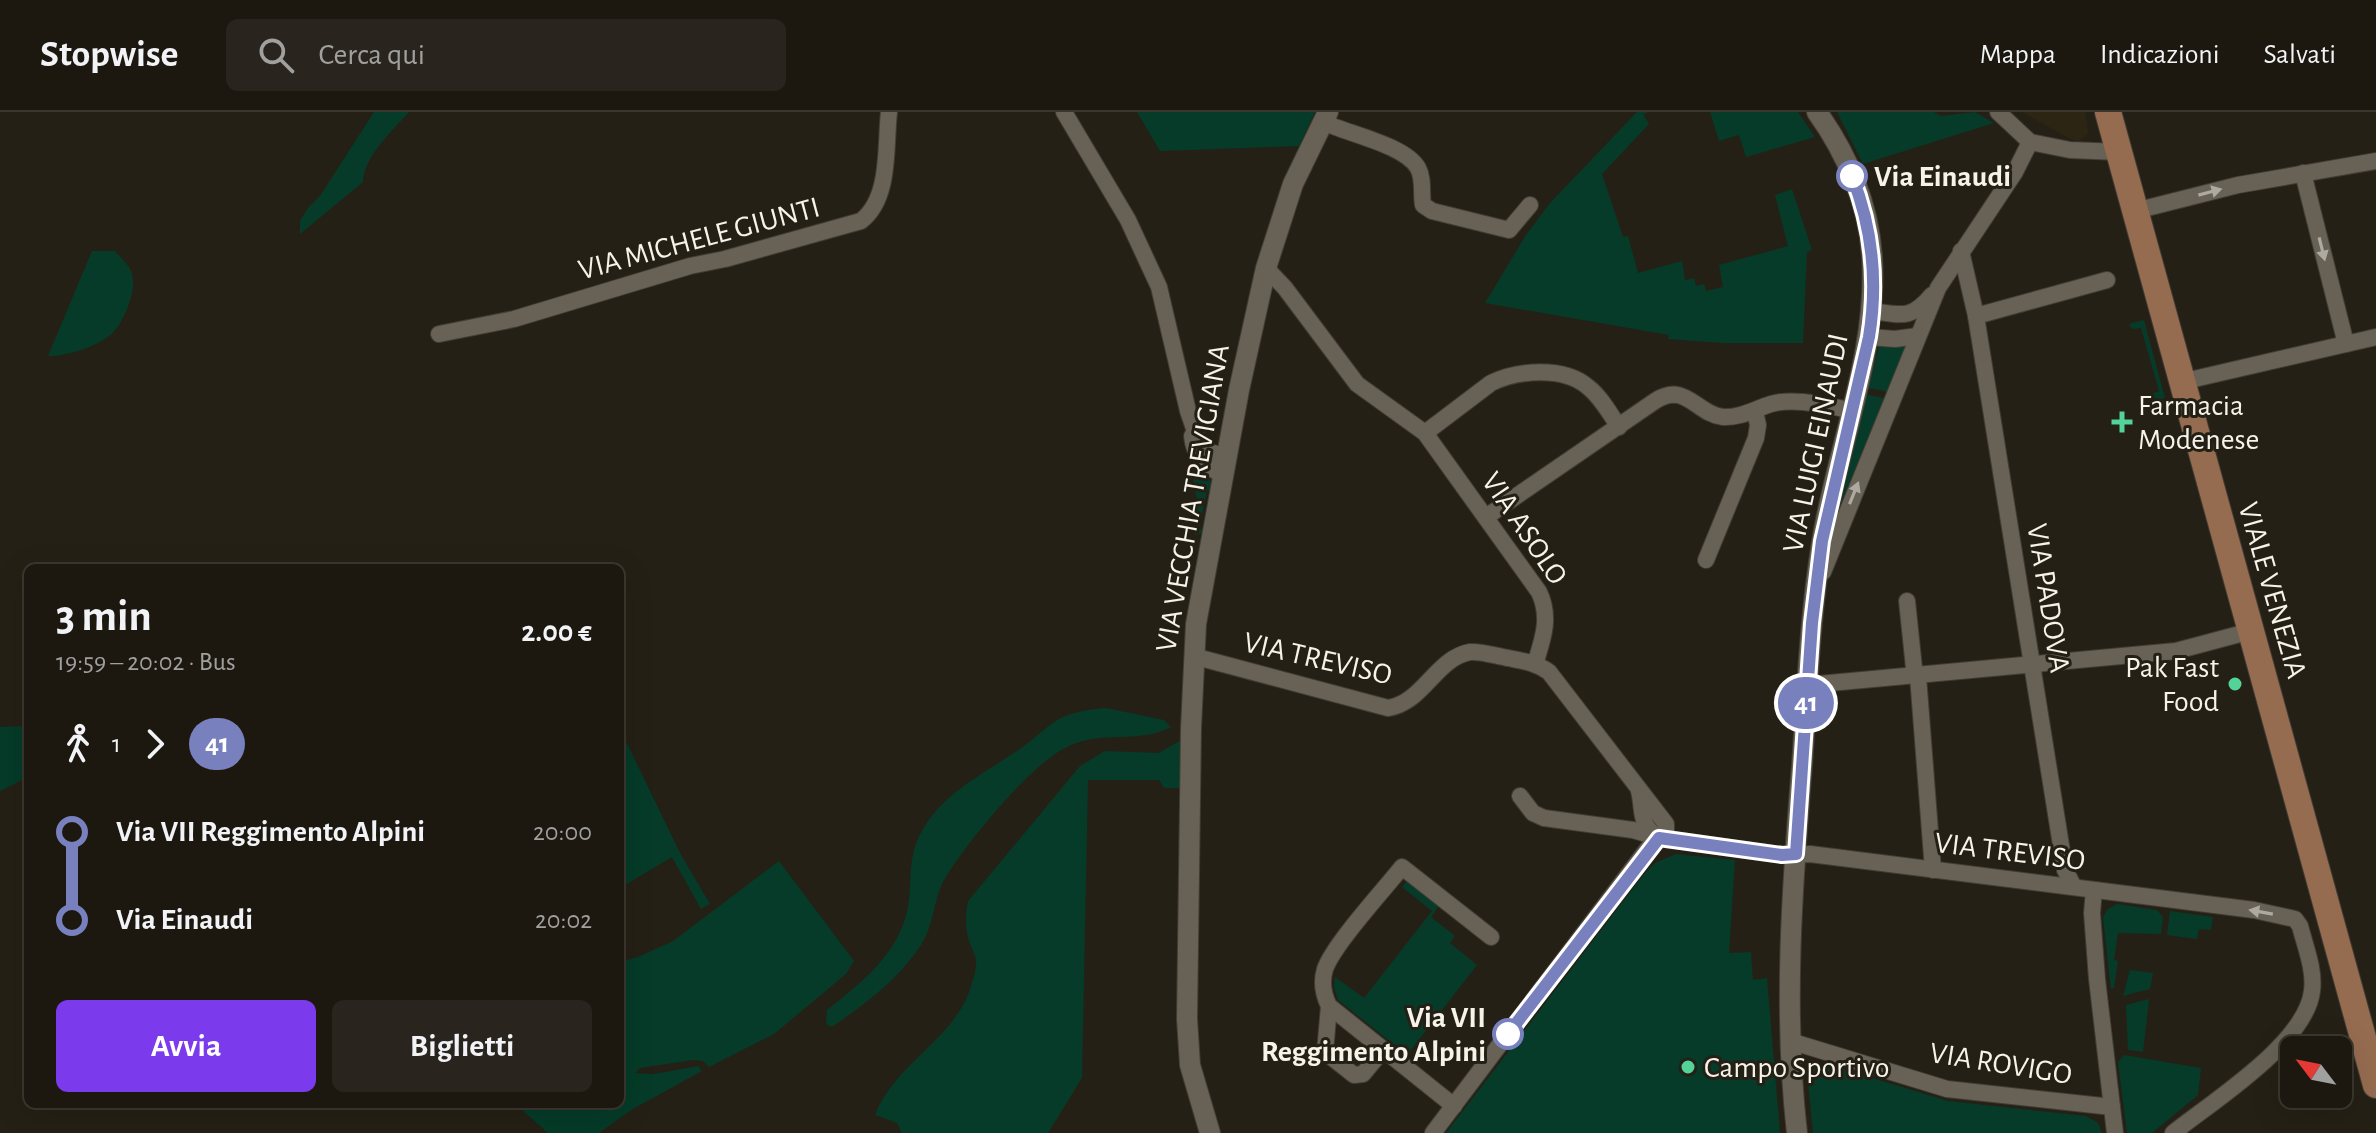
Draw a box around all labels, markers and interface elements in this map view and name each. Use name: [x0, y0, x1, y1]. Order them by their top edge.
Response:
search box: [226, 19, 786, 91]
icon: search: [254, 33, 298, 77]
text: Stopwise: [40, 36, 178, 74]
text: Cerca qui: [318, 40, 425, 70]
text: Mappa: [1980, 41, 2056, 69]
text: Indicazioni: [2100, 41, 2219, 69]
text: Salvati: [2263, 41, 2336, 69]
marker: Via Einaudi: [1837, 161, 1867, 191]
place label: Via Einaudi: [1874, 162, 2011, 192]
one-way arrow: [2198, 185, 2223, 197]
street label: VIA MICHELE GIUNTI: [575, 192, 823, 286]
one-way arrow: [2316, 236, 2328, 261]
street label: VIA LUIGI EINAUDI: [1778, 331, 1854, 555]
street label: VIA VECCHIA TREVIGIANA: [1151, 342, 1235, 654]
place label: Farmacia Modenese: [2138, 391, 2259, 455]
marker: Farmacia Modenese: [2113, 413, 2131, 431]
street label: VIA ASOLO: [1476, 467, 1572, 590]
one-way arrow: [1848, 481, 1861, 505]
street label: VIALE VENEZIA: [2233, 499, 2312, 682]
street label: VIA PADOVA: [2021, 522, 2075, 675]
text: 3 min: [56, 595, 152, 639]
text: 2.00 €: [521, 617, 592, 647]
street label: VIA TREVISO: [1241, 627, 1395, 691]
text: 19:59 – 20:02 · Bus: [56, 649, 236, 675]
place label: Pak Fast Food: [2125, 653, 2219, 717]
marker: Pak Fast Food: [2226, 675, 2244, 693]
line badge: 41: [1770, 677, 1842, 729]
text: 41: [1794, 689, 1818, 717]
icon: walk: [56, 722, 100, 766]
icon: forward: [133, 722, 177, 766]
text: 41: [205, 730, 229, 758]
text: 1: [112, 731, 121, 757]
text: Via VII Reggimento Alpini: [116, 817, 425, 847]
text: 20:00: [533, 819, 592, 845]
street label: VIA TREVISO: [1933, 828, 2087, 876]
text: Via Einaudi: [116, 905, 253, 935]
one-way arrow: [2248, 905, 2273, 917]
text: 20:02: [535, 907, 592, 933]
button: Avvia: [56, 1000, 316, 1092]
button: Biglietti: [332, 1000, 592, 1092]
place label: Via VII Reggimento Alpini: [1261, 1003, 1486, 1067]
marker: Via VII Reggimento Alpini: [1493, 1019, 1523, 1049]
north arrow: [2280, 1036, 2352, 1108]
map controls: [2280, 1036, 2352, 1108]
street label: VIA ROVIGO: [1928, 1038, 2074, 1090]
place label: Campo Sportivo: [1704, 1053, 1889, 1083]
marker: Campo Sportivo: [1679, 1058, 1697, 1076]

